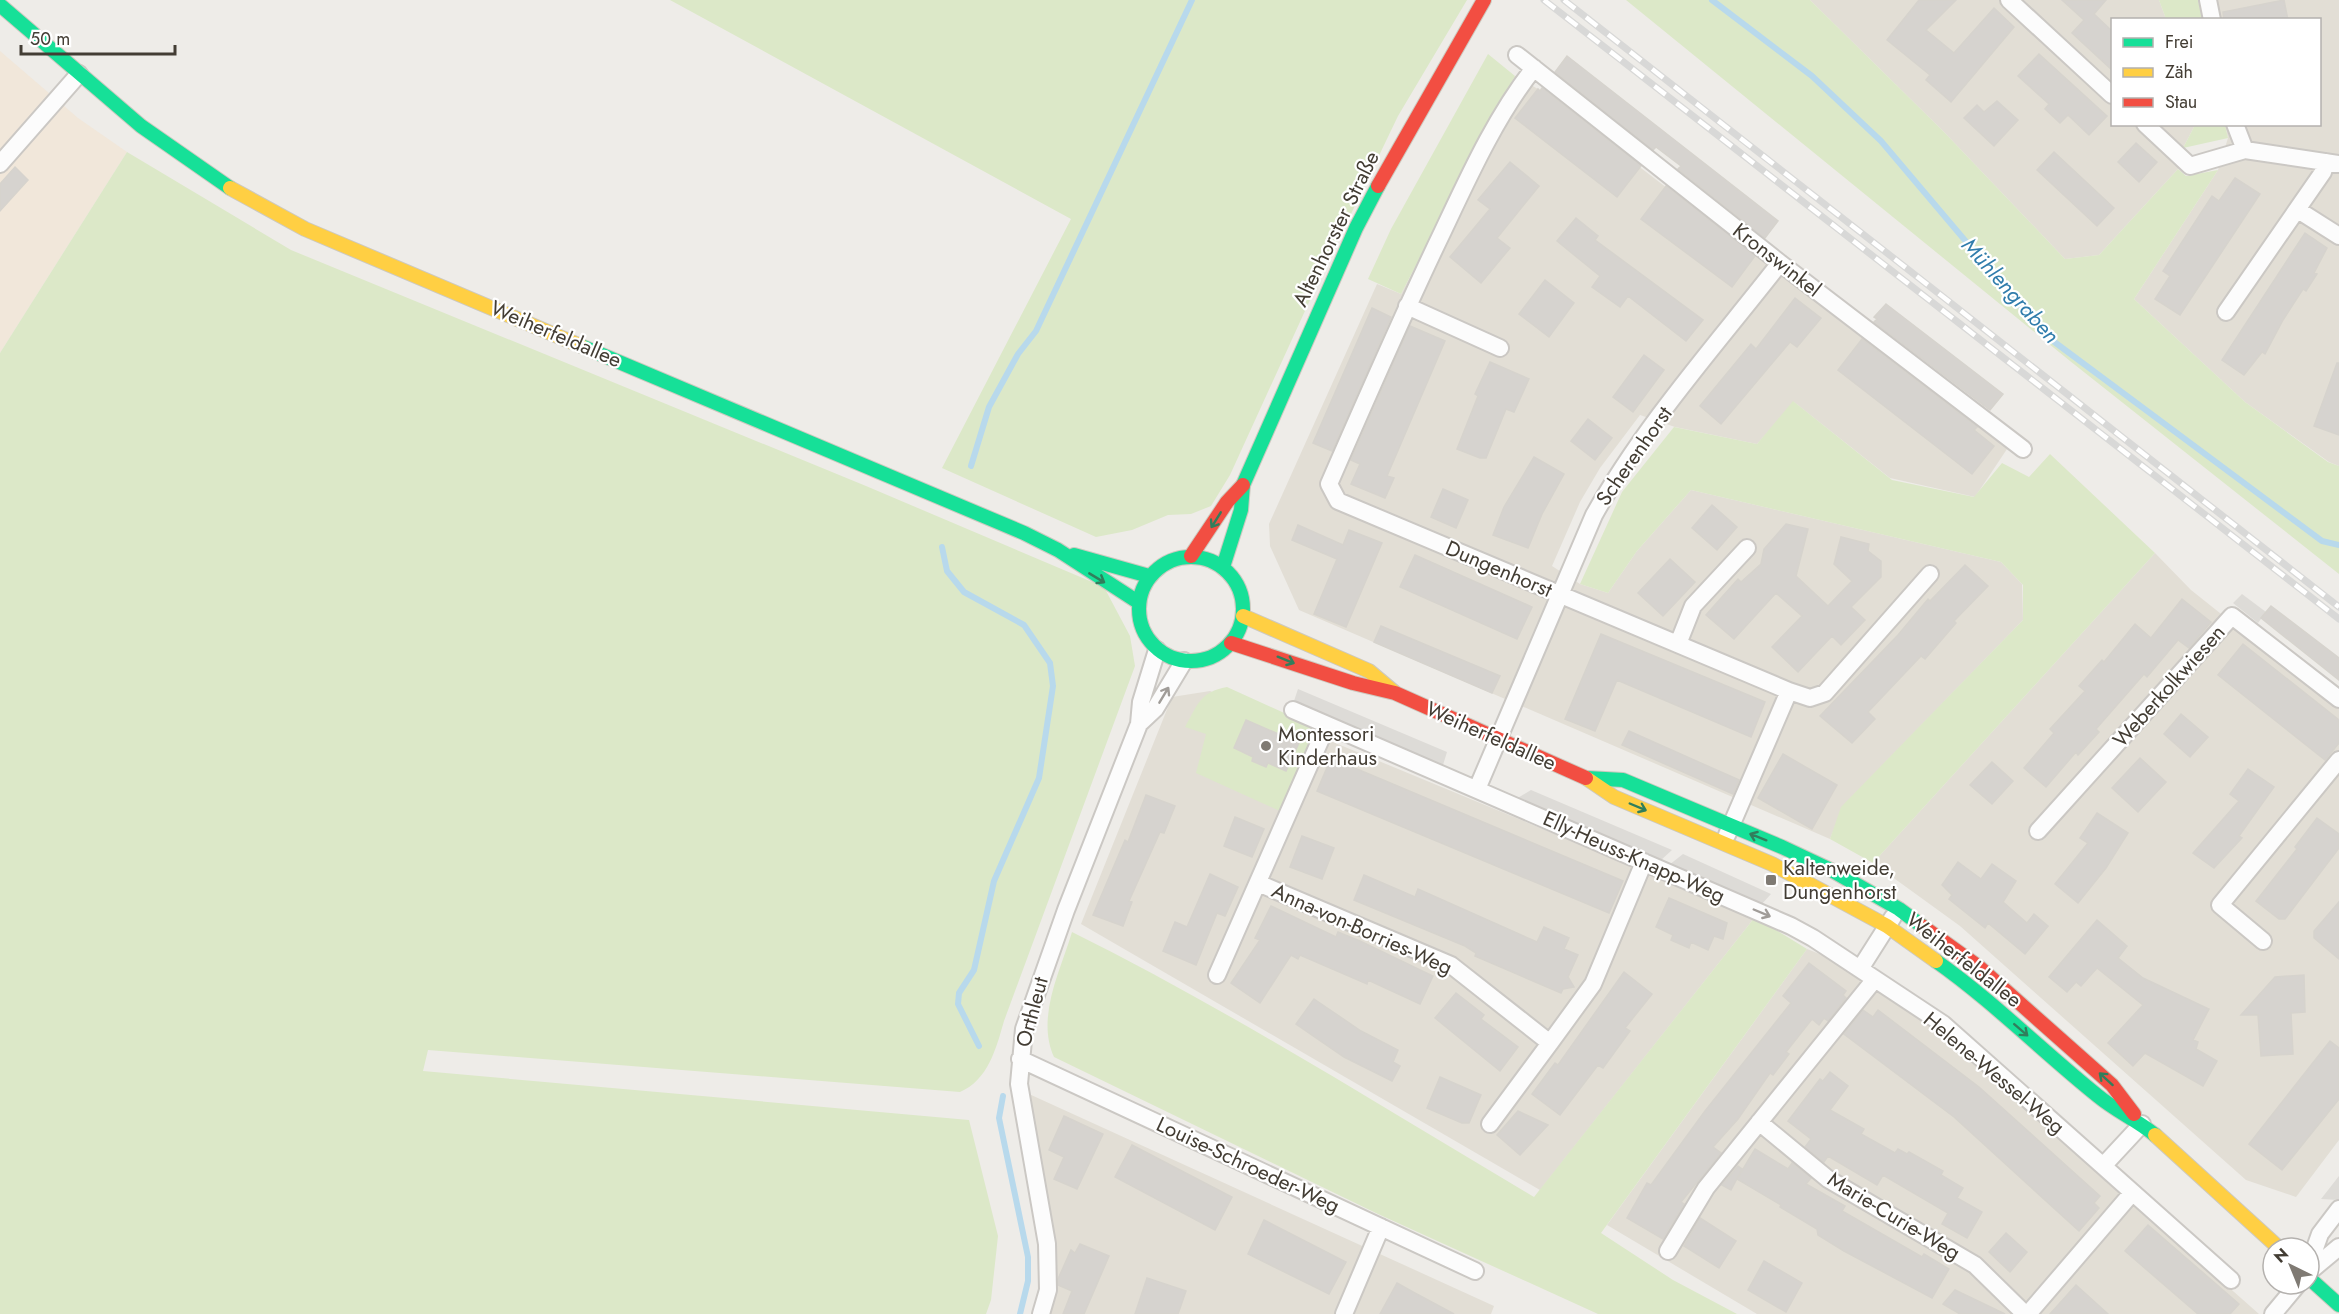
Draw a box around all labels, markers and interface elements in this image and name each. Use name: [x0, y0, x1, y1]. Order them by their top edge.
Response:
scale bar: [21, 18, 176, 56]
legend: [2111, 18, 2321, 126]
text: 50 m: [30, 26, 70, 52]
text: Frei: [2165, 29, 2194, 55]
text: Zäh: [2165, 59, 2193, 85]
text: Stau: [2165, 89, 2197, 115]
street label: Altenhorster Straße: [1285, 146, 1387, 312]
street label: Kronswinkel: [1726, 216, 1828, 304]
water label: Mühlengraben: [1955, 230, 2067, 350]
street label: Weiherfeldallee: [486, 293, 626, 375]
street label: Scherenhorst: [1589, 400, 1679, 512]
one-way arrow: [1210, 511, 1222, 528]
street label: Dungenhorst: [1441, 533, 1557, 605]
one-way arrow: [1088, 572, 1105, 584]
street label: Weberkolkwiesen: [2106, 618, 2232, 754]
one-way arrow: [1277, 656, 1295, 667]
one-way arrow: [1158, 687, 1170, 704]
street label: Weiherfeldallee: [1421, 694, 1561, 778]
place label: Montessori Kinderhaus: [1278, 719, 1377, 773]
marker: Montessori Kinderhaus: [1259, 739, 1273, 753]
one-way arrow: [1628, 802, 1646, 813]
street label: Elly-Heuss-Knapp-Weg: [1538, 803, 1730, 911]
one-way arrow: [1749, 831, 1768, 842]
place label: Kaltenweide, Dungenhorst: [1783, 853, 1896, 907]
marker: Kaltenweide, Dungenhorst: [1764, 873, 1778, 887]
street label: Anna-von-Borries-Weg: [1267, 876, 1457, 982]
street label: Weiherfeldallee: [1900, 905, 2028, 1015]
one-way arrow: [1752, 908, 1770, 919]
street label: Orthleut: [1008, 974, 1056, 1050]
street label: Helene-Wessel-Weg: [1917, 1005, 2071, 1141]
one-way arrow: [2013, 1023, 2028, 1037]
one-way arrow: [2099, 1072, 2114, 1086]
street label: Louise-Schroeder-Weg: [1151, 1109, 1345, 1221]
street label: Marie-Curie-Weg: [1822, 1164, 1966, 1268]
north arrow: [2261, 1236, 2321, 1296]
text: N: [2269, 1243, 2294, 1268]

